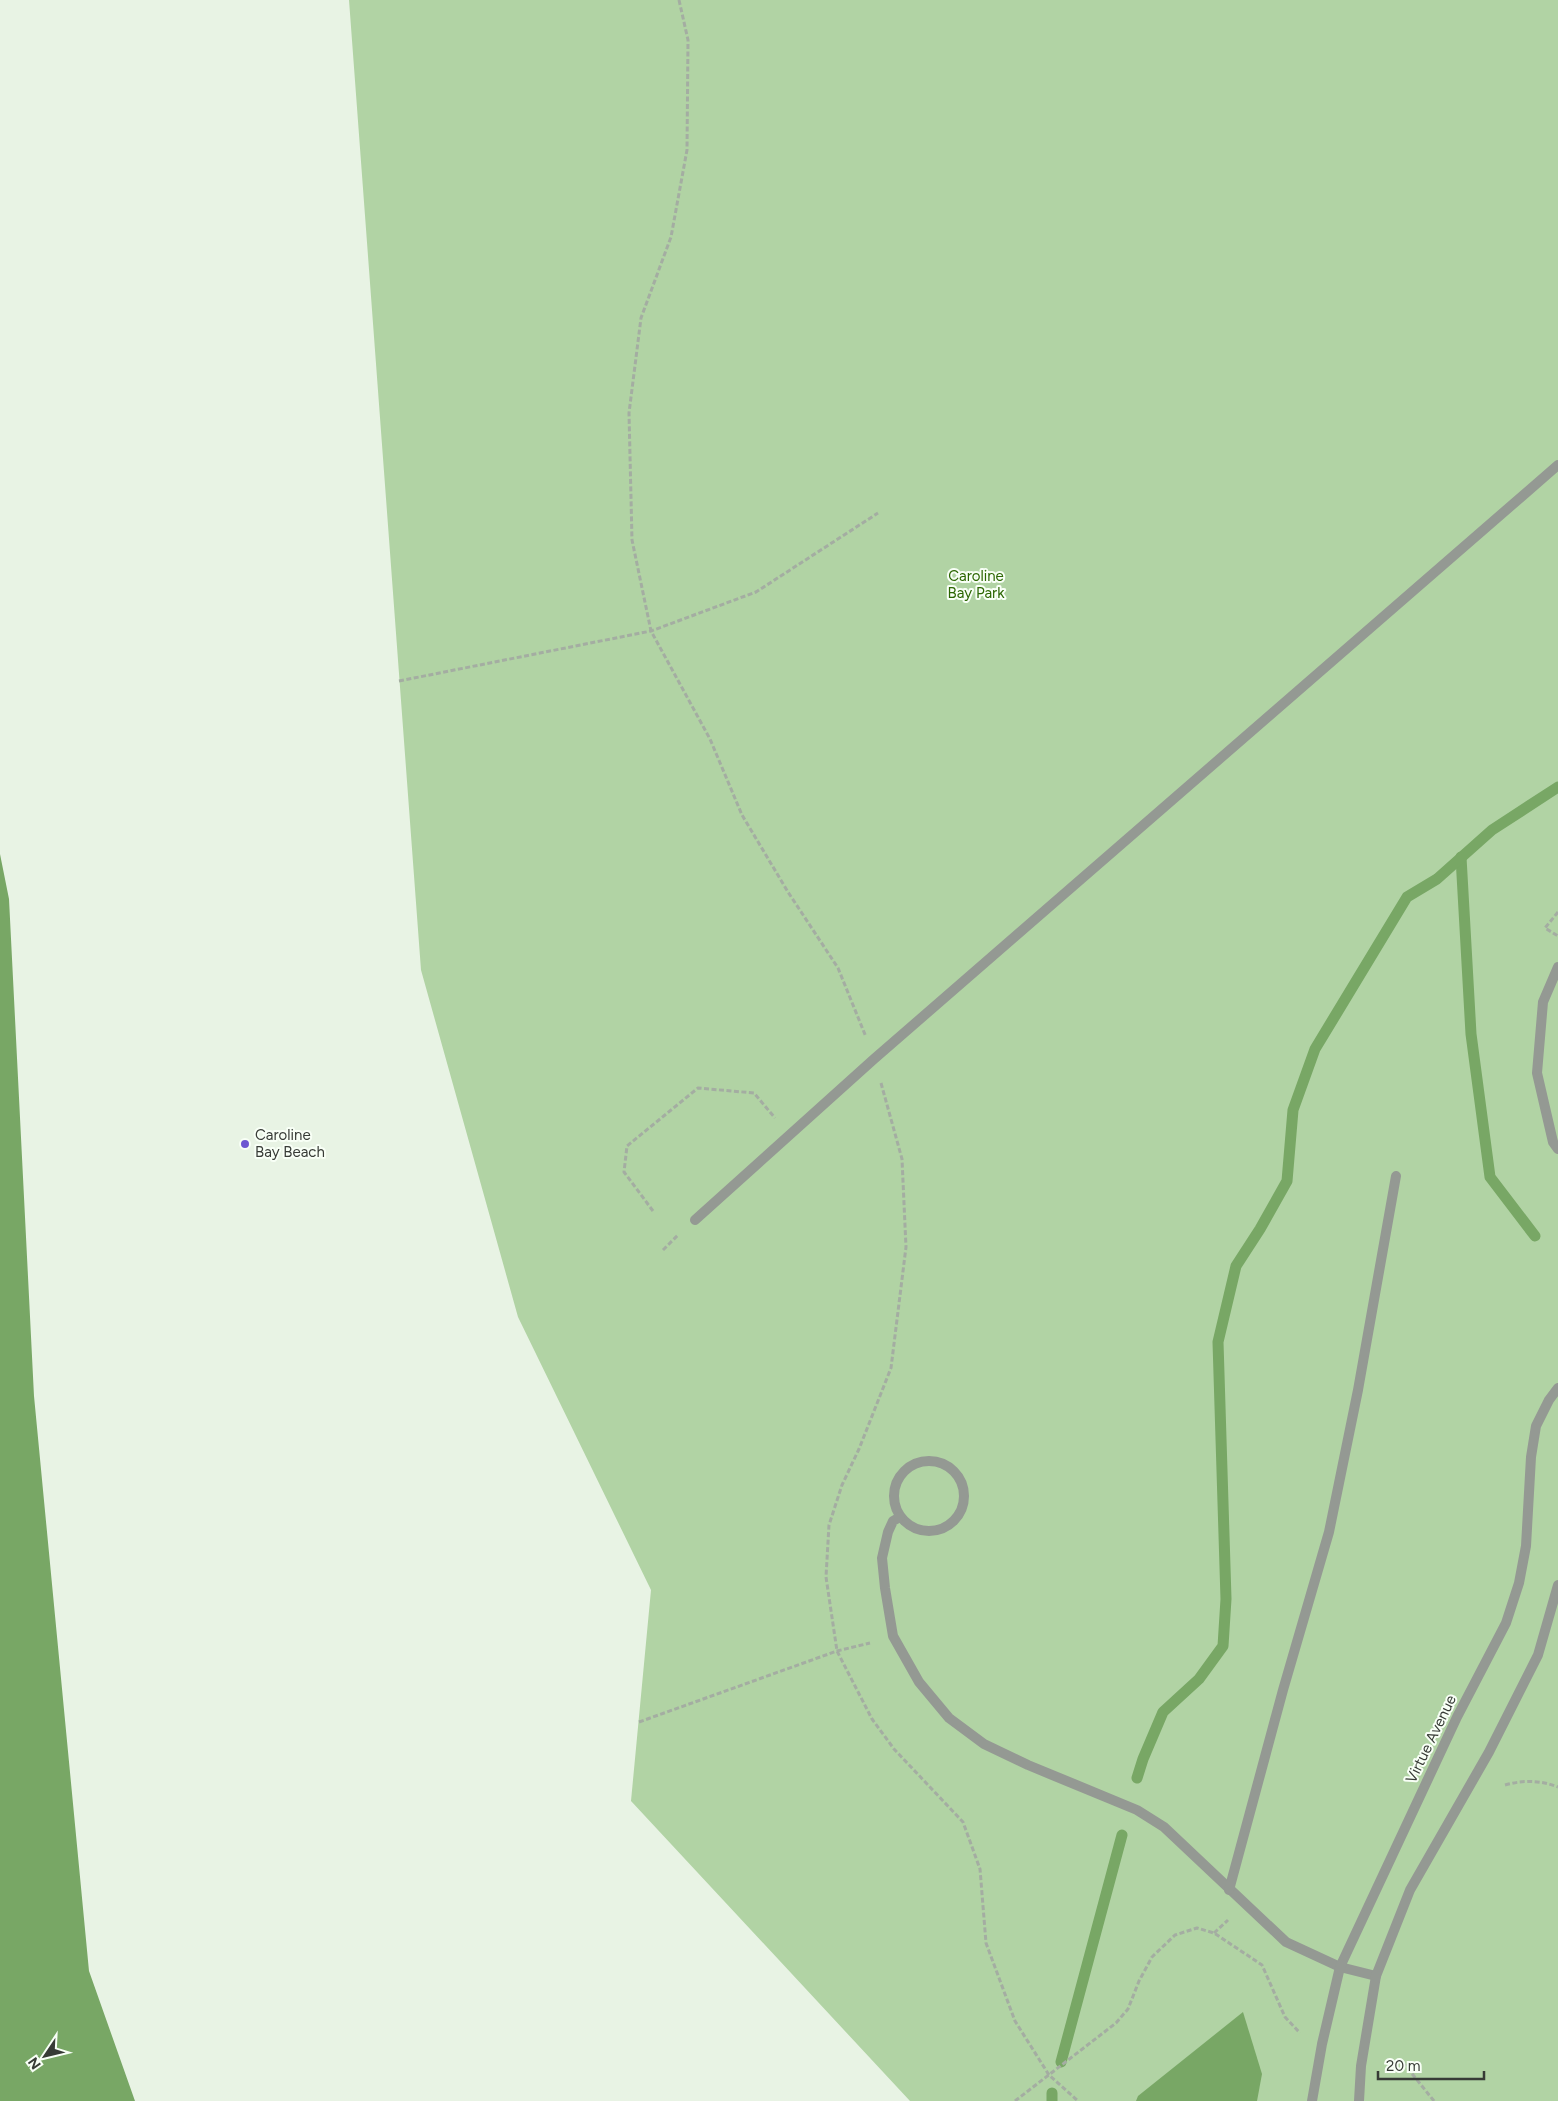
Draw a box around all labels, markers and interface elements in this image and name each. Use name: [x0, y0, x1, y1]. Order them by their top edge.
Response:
park label: Caroline Bay Park: [948, 567, 1005, 602]
place label: Caroline Bay Beach: [255, 1126, 325, 1161]
marker: Caroline Bay Beach: [239, 1138, 251, 1150]
street label: Virtue Avenue: [1402, 1692, 1460, 1786]
north arrow: [20, 2031, 70, 2081]
scale bar: [1378, 2048, 1484, 2080]
text: N: [25, 2054, 45, 2072]
text: 20 m: [1386, 2057, 1420, 2075]

